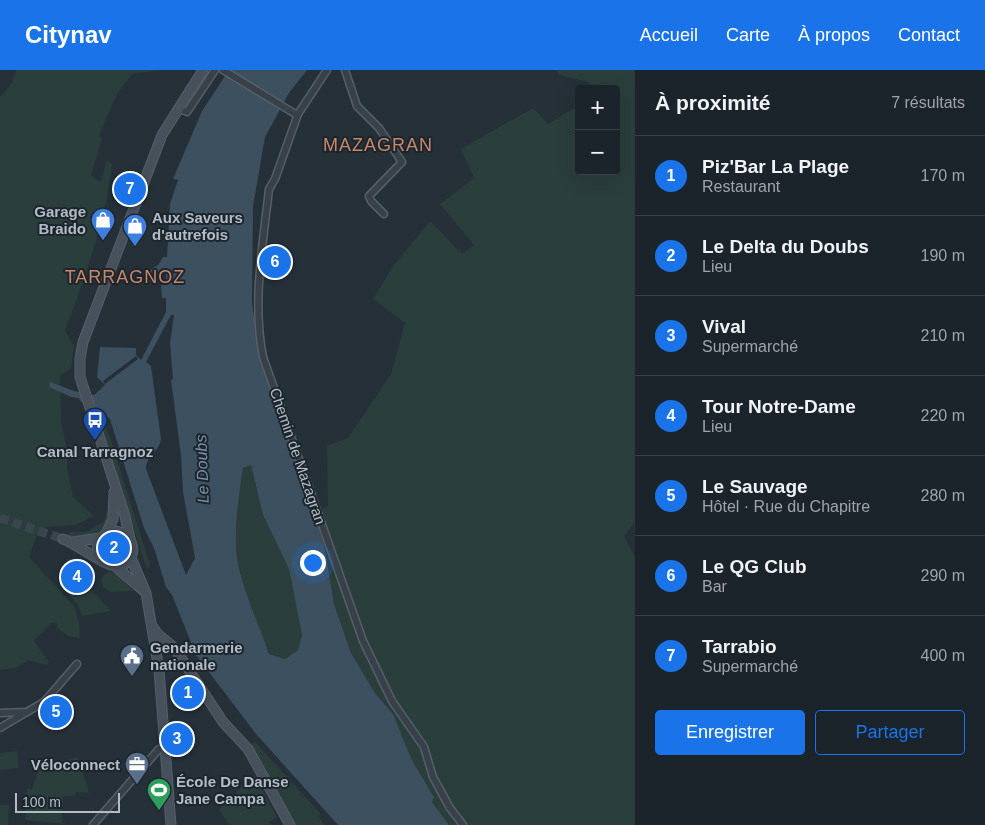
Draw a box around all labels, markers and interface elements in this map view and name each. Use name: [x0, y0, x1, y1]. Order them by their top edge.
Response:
text: Citynav: [25, 21, 112, 48]
text: Accueil: [640, 25, 698, 45]
text: Carte: [726, 25, 770, 45]
text: À propos: [798, 25, 870, 45]
text: Contact: [898, 25, 960, 45]
map controls: [575, 85, 620, 175]
button: +: [575, 85, 620, 130]
text: À proximité: [655, 91, 771, 114]
text: 7 résultats: [891, 94, 965, 111]
button: −: [575, 130, 620, 175]
district label: MAZAGRAN: [323, 135, 433, 155]
text: Piz'Bar La Plage: [702, 156, 849, 177]
text: 1: [667, 167, 675, 184]
text: 170 m: [921, 167, 965, 184]
pin: 7: [114, 170, 146, 208]
text: Restaurant: [702, 178, 780, 195]
place label: Garage Braido: [34, 203, 86, 237]
shop icon: Garage Braido: [90, 207, 116, 241]
place label: Aux Saveurs d'autrefois: [152, 209, 243, 243]
shop icon: Aux Saveurs d'autrefois: [122, 213, 148, 247]
text: Le Delta du Doubs: [702, 236, 869, 257]
pin: 6: [259, 243, 291, 281]
text: 2: [667, 247, 675, 264]
text: 190 m: [921, 247, 965, 264]
text: Lieu: [702, 258, 732, 275]
district label: TARRAGNOZ: [65, 267, 185, 287]
text: Vival: [702, 316, 746, 337]
text: 3: [667, 327, 675, 344]
text: 210 m: [921, 327, 965, 344]
text: Supermarché: [702, 338, 798, 355]
street label: Chemin de Mazagran: [267, 385, 329, 527]
text: Tour Notre-Dame: [702, 396, 856, 417]
bus stop icon: Canal Tarragnoz: [82, 407, 108, 441]
text: 4: [667, 407, 675, 424]
text: 220 m: [921, 407, 965, 424]
text: Lieu: [702, 418, 732, 435]
water label: Le Doubs: [192, 434, 212, 504]
place label: Canal Tarragnoz: [37, 443, 153, 460]
text: Le Sauvage: [702, 476, 808, 497]
text: 5: [667, 487, 675, 504]
text: 280 m: [921, 487, 965, 504]
text: Hôtel · Rue du Chapitre: [702, 498, 870, 515]
pin: 2: [98, 529, 130, 567]
your location: [300, 550, 326, 576]
text: Le QG Club: [702, 556, 807, 577]
pin: 4: [61, 558, 93, 596]
text: 6: [667, 567, 675, 584]
text: 290 m: [921, 567, 965, 584]
text: Bar: [702, 578, 727, 595]
text: Tarrabio: [702, 636, 777, 657]
place label: Gendarmerie nationale: [150, 639, 243, 673]
public building icon: Gendarmerie nationale: [119, 643, 145, 677]
text: 7: [667, 647, 675, 664]
text: 400 m: [921, 647, 965, 664]
text: Supermarché: [702, 658, 798, 675]
pin: 1: [172, 674, 204, 712]
pin: 5: [40, 693, 72, 731]
button: Enregistrer: [655, 710, 805, 755]
button: Partager: [815, 710, 965, 755]
pin: 3: [161, 720, 193, 758]
office icon: Véloconnect: [124, 751, 150, 785]
place label: Véloconnect: [31, 756, 120, 773]
place label: École De Danse Jane Campa: [176, 773, 289, 807]
sports icon: École De Danse Jane Campa: [146, 777, 172, 811]
scale bar: [15, 790, 120, 813]
text: 100 m: [22, 794, 61, 810]

